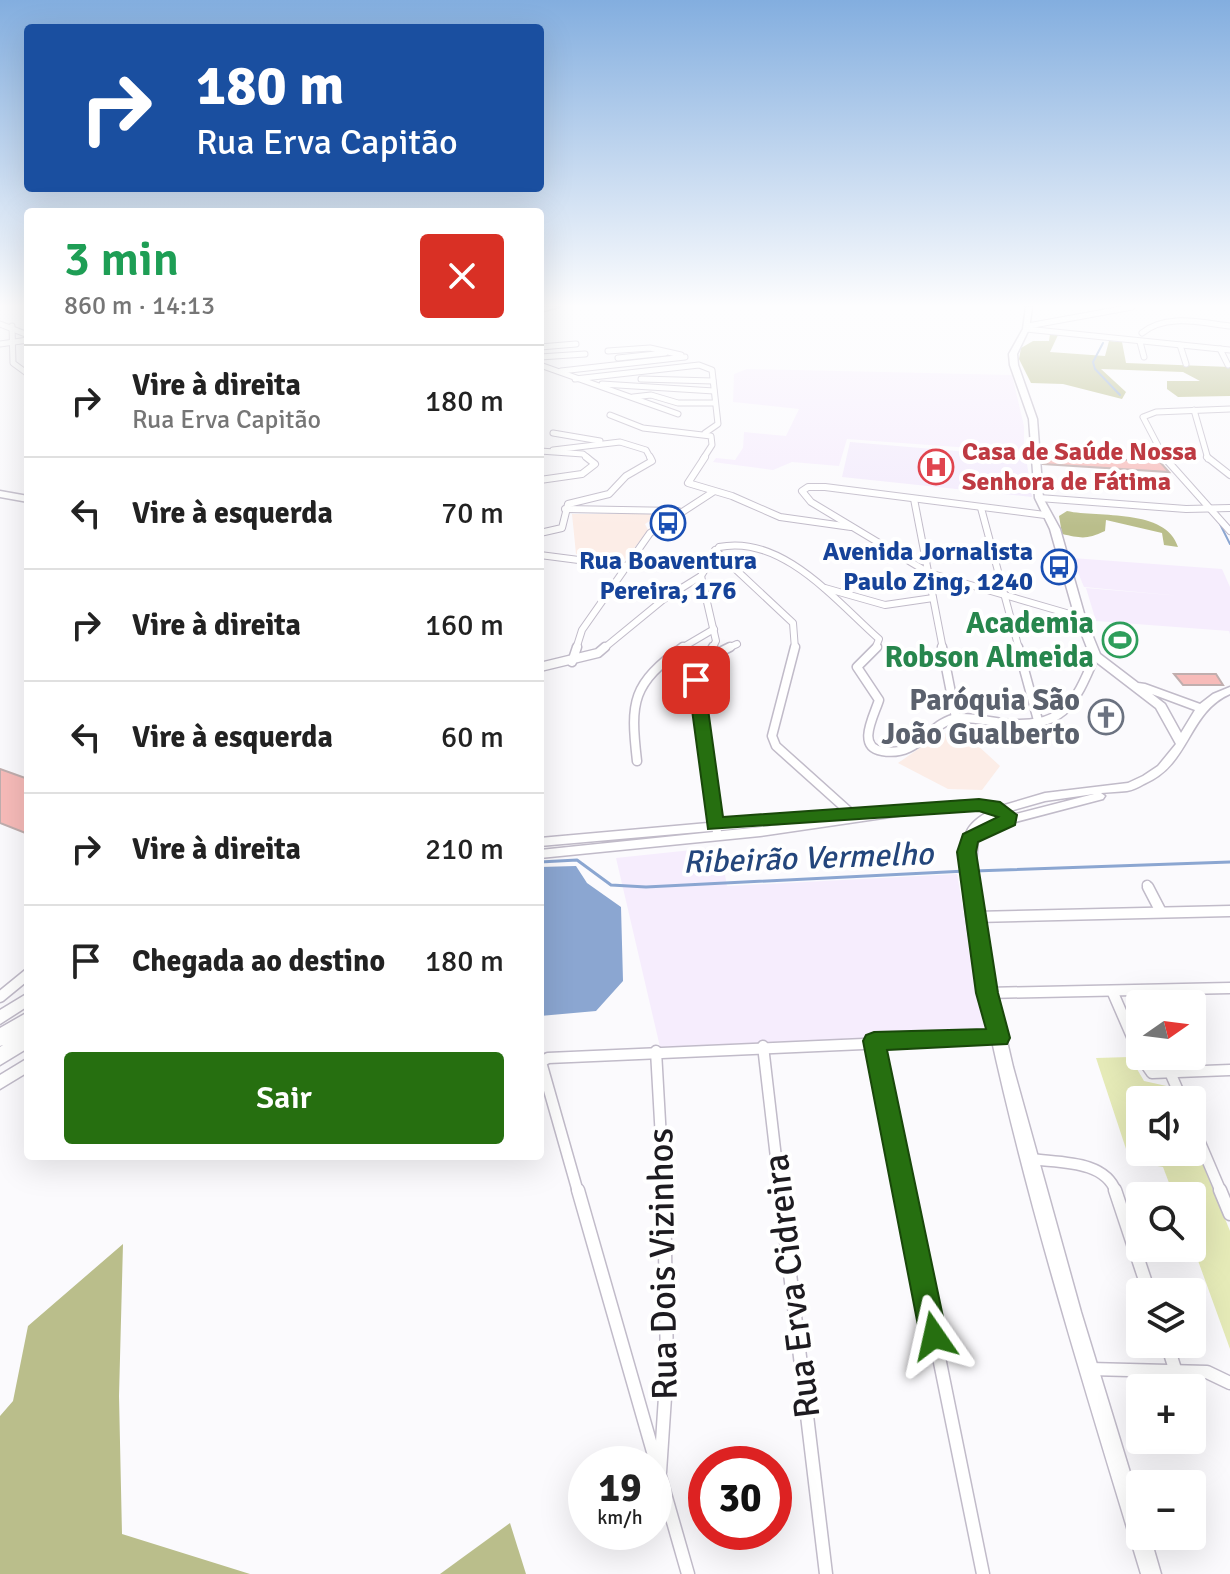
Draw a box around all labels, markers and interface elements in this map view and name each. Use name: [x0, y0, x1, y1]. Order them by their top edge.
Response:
text: 180 m: [196, 51, 344, 120]
icon: right: [64, 56, 168, 160]
text: Rua Erva Capitão: [196, 120, 458, 165]
text: 3 min: [64, 230, 179, 289]
button: close: [420, 234, 504, 318]
text: 860 m · 14:13: [64, 290, 215, 322]
text: Vire à direita: [132, 367, 301, 404]
icon: right: [64, 379, 108, 423]
text: 180 m: [425, 383, 504, 420]
text: Rua Erva Capitão: [132, 404, 321, 436]
place label: Casa de Saúde Nossa Senhora de Fátima: [962, 436, 1197, 498]
hospital icon: Casa de Saúde Nossa Senhora de Fátima: [917, 448, 955, 486]
icon: left: [64, 491, 108, 535]
text: Vire à esquerda: [132, 495, 333, 532]
text: 70 m: [441, 495, 504, 532]
bus stop icon: Rua Boaventura Pereira, 176: [649, 504, 687, 542]
place label: Avenida Jornalista Paulo Zing, 1240: [823, 536, 1033, 598]
place label: Rua Boaventura Pereira, 176: [579, 545, 757, 607]
bus stop icon: Avenida Jornalista Paulo Zing, 1240: [1040, 548, 1078, 586]
icon: right: [64, 603, 108, 647]
place label: Academia Robson Almeida: [884, 605, 1094, 676]
text: Vire à direita: [132, 607, 301, 644]
text: 160 m: [425, 607, 504, 644]
sports icon: Academia Robson Almeida: [1101, 621, 1139, 659]
pin: [662, 646, 730, 714]
icon: arrive: [674, 658, 718, 702]
place label: Paróquia São João Gualberto: [881, 682, 1080, 753]
church icon: Paróquia São João Gualberto: [1087, 698, 1125, 736]
icon: left: [64, 715, 108, 759]
text: Vire à esquerda: [132, 719, 333, 756]
text: 60 m: [441, 719, 504, 756]
icon: right: [64, 827, 108, 871]
text: Vire à direita: [132, 831, 301, 868]
text: 210 m: [425, 831, 504, 868]
water label: Ribeirão Vermelho: [682, 834, 935, 882]
icon: arrive: [64, 939, 108, 983]
text: Chegada ao destino: [132, 943, 385, 980]
text: 180 m: [425, 943, 504, 980]
north arrow: [1126, 990, 1206, 1070]
map controls: [1126, 990, 1206, 1550]
button: Sair: [64, 1052, 504, 1144]
button: sound: [1126, 1086, 1206, 1166]
street label: Rua Dois Vizinhos: [638, 1128, 688, 1400]
street label: Rua Erva Cidreira: [753, 1151, 831, 1421]
button: search: [1126, 1182, 1206, 1262]
button: layers: [1126, 1278, 1206, 1358]
position arrow: [892, 1294, 976, 1378]
button: +: [1126, 1374, 1206, 1454]
speed limit sign: 30: [688, 1446, 792, 1550]
text: 19: [598, 1463, 642, 1513]
button: −: [1126, 1470, 1206, 1550]
text: km/h: [597, 1505, 643, 1530]

